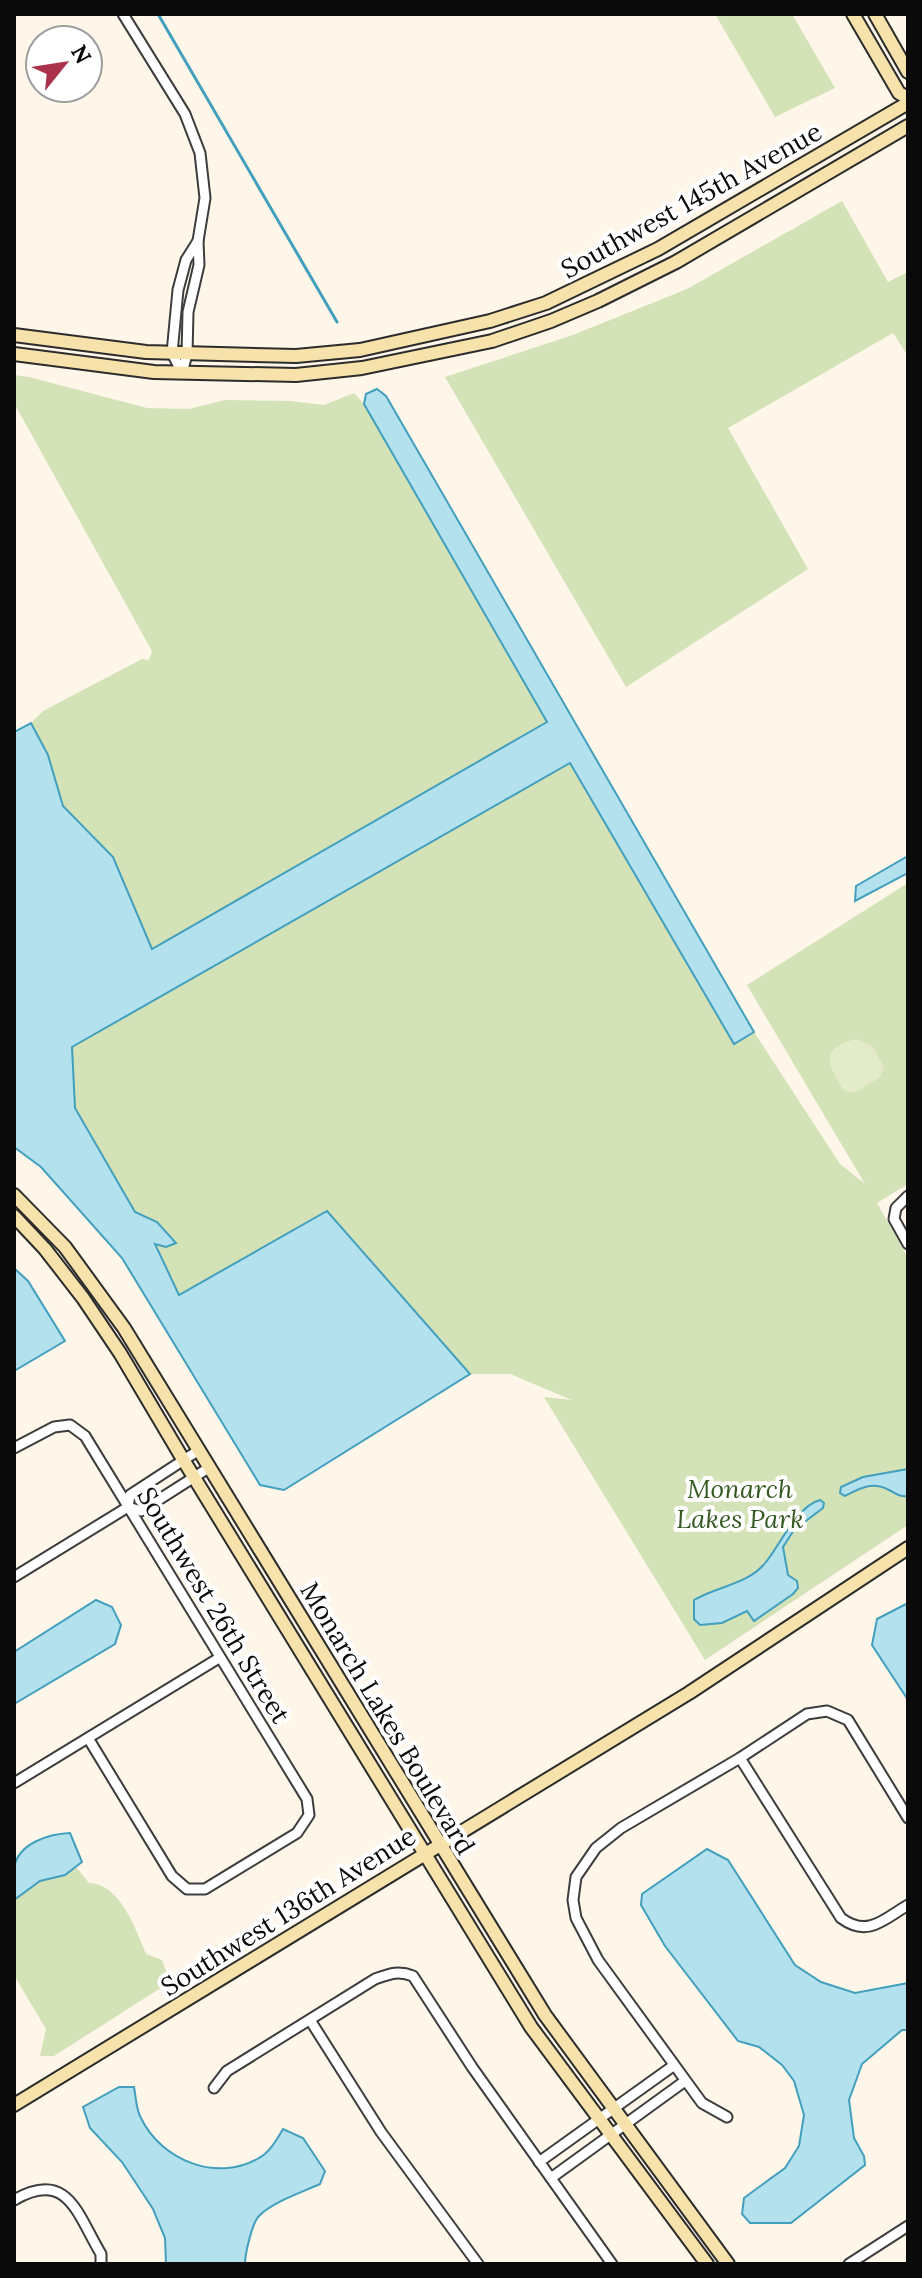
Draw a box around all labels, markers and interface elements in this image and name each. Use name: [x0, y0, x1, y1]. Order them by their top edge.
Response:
north arrow: [24, 24, 104, 104]
text: N: [65, 40, 98, 68]
street label: Southwest 145th Avenue: [555, 115, 827, 285]
park label: Monarch Lakes Park: [676, 1472, 804, 1535]
street label: Southwest 26th Street: [130, 1481, 298, 1729]
street label: Monarch Lakes Boulevard: [294, 1576, 482, 1860]
street label: Southwest 136th Avenue: [155, 1819, 421, 2003]

